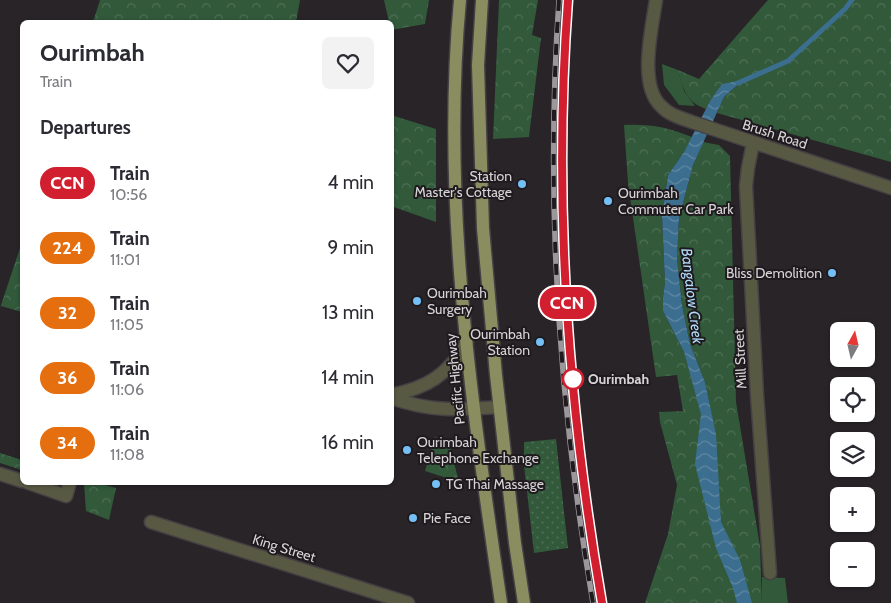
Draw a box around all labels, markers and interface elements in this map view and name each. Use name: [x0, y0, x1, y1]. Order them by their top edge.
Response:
button: heart: [322, 37, 374, 89]
text: Ourimbah: [40, 38, 145, 67]
text: Train: [40, 72, 72, 91]
street label: Brush Road: [740, 115, 810, 153]
text: Departures: [40, 116, 131, 139]
text: Train: [110, 162, 150, 185]
place label: Station Master's Cottage: [414, 167, 512, 201]
text: 4 min: [327, 171, 374, 194]
text: CCN: [50, 172, 85, 194]
marker: Station Master's Cottage: [516, 178, 528, 190]
place label: Ourimbah Commuter Car Park: [618, 184, 734, 218]
text: 10:56: [110, 185, 147, 204]
marker: Ourimbah Commuter Car Park: [602, 195, 614, 207]
text: Train: [110, 227, 150, 250]
text: 9 min: [328, 236, 374, 259]
text: 224: [52, 237, 83, 259]
water label: Bangalow Creek: [677, 247, 707, 345]
text: 11:01: [110, 250, 140, 269]
place label: Bliss Demolition: [726, 264, 822, 282]
marker: Bliss Demolition: [826, 267, 838, 279]
place label: Ourimbah Surgery: [427, 284, 487, 318]
line badge: CCN: [538, 287, 596, 319]
text: Train: [110, 292, 150, 315]
text: CCN: [550, 292, 584, 314]
marker: Ourimbah Surgery: [411, 295, 423, 307]
text: 13 min: [322, 301, 374, 324]
text: 32: [58, 302, 77, 324]
text: 11:05: [110, 315, 144, 334]
north arrow: [830, 322, 875, 368]
map controls: [830, 322, 875, 587]
place label: Ourimbah Station: [470, 325, 530, 359]
street label: Mill Street: [729, 328, 751, 389]
street label: Pacific Highway: [441, 332, 469, 426]
marker: Ourimbah Station: [534, 336, 546, 348]
text: Train: [110, 357, 150, 380]
text: 14 min: [321, 366, 374, 389]
text: 36: [58, 367, 77, 389]
marker: Ourimbah: [562, 368, 584, 390]
place label: Ourimbah: [588, 370, 649, 388]
button: locate: [830, 377, 875, 422]
text: 11:06: [110, 380, 144, 399]
text: Train: [110, 422, 150, 445]
text: 16 min: [321, 431, 374, 454]
text: 34: [57, 432, 78, 454]
button: layers: [830, 432, 875, 477]
place label: Ourimbah Telephone Exchange: [417, 433, 539, 467]
marker: Ourimbah Telephone Exchange: [401, 444, 413, 456]
text: 11:08: [110, 445, 145, 464]
place label: TG Thai Massage: [446, 475, 544, 493]
marker: TG Thai Massage: [430, 478, 442, 490]
button: +: [830, 487, 875, 532]
place label: Pie Face: [423, 509, 471, 527]
marker: Pie Face: [407, 512, 419, 524]
street label: King Street: [250, 530, 318, 566]
button: −: [830, 542, 875, 587]

